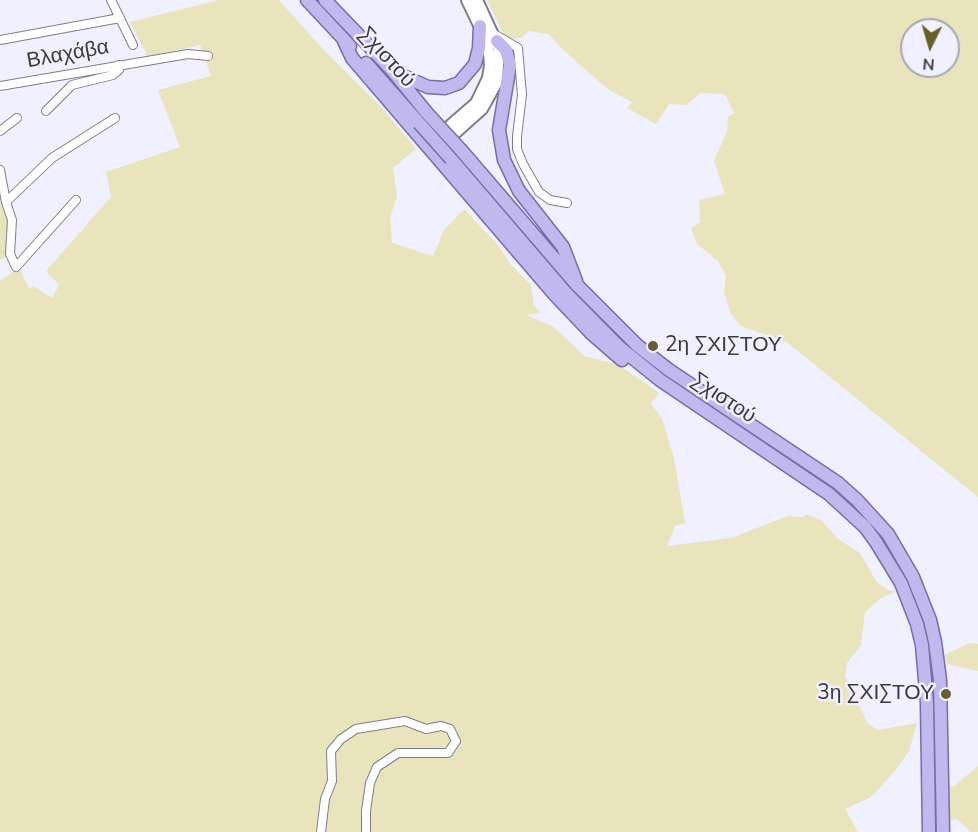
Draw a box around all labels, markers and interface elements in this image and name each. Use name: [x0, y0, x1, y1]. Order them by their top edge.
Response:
north arrow: [900, 18, 960, 78]
street label: Σχιστού: [352, 23, 420, 93]
street label: Βλαχάβα: [25, 35, 111, 75]
text: N: [922, 52, 936, 75]
place label: 2η ΣΧΙΣΤΟΥ: [665, 333, 782, 359]
marker: 2η ΣΧΙΣΤΟΥ: [646, 339, 660, 353]
street label: Σχιστού: [686, 368, 760, 430]
place label: 3η ΣΧΙΣΤΟΥ: [817, 681, 934, 707]
marker: 3η ΣΧΙΣΤΟΥ: [939, 687, 953, 701]

